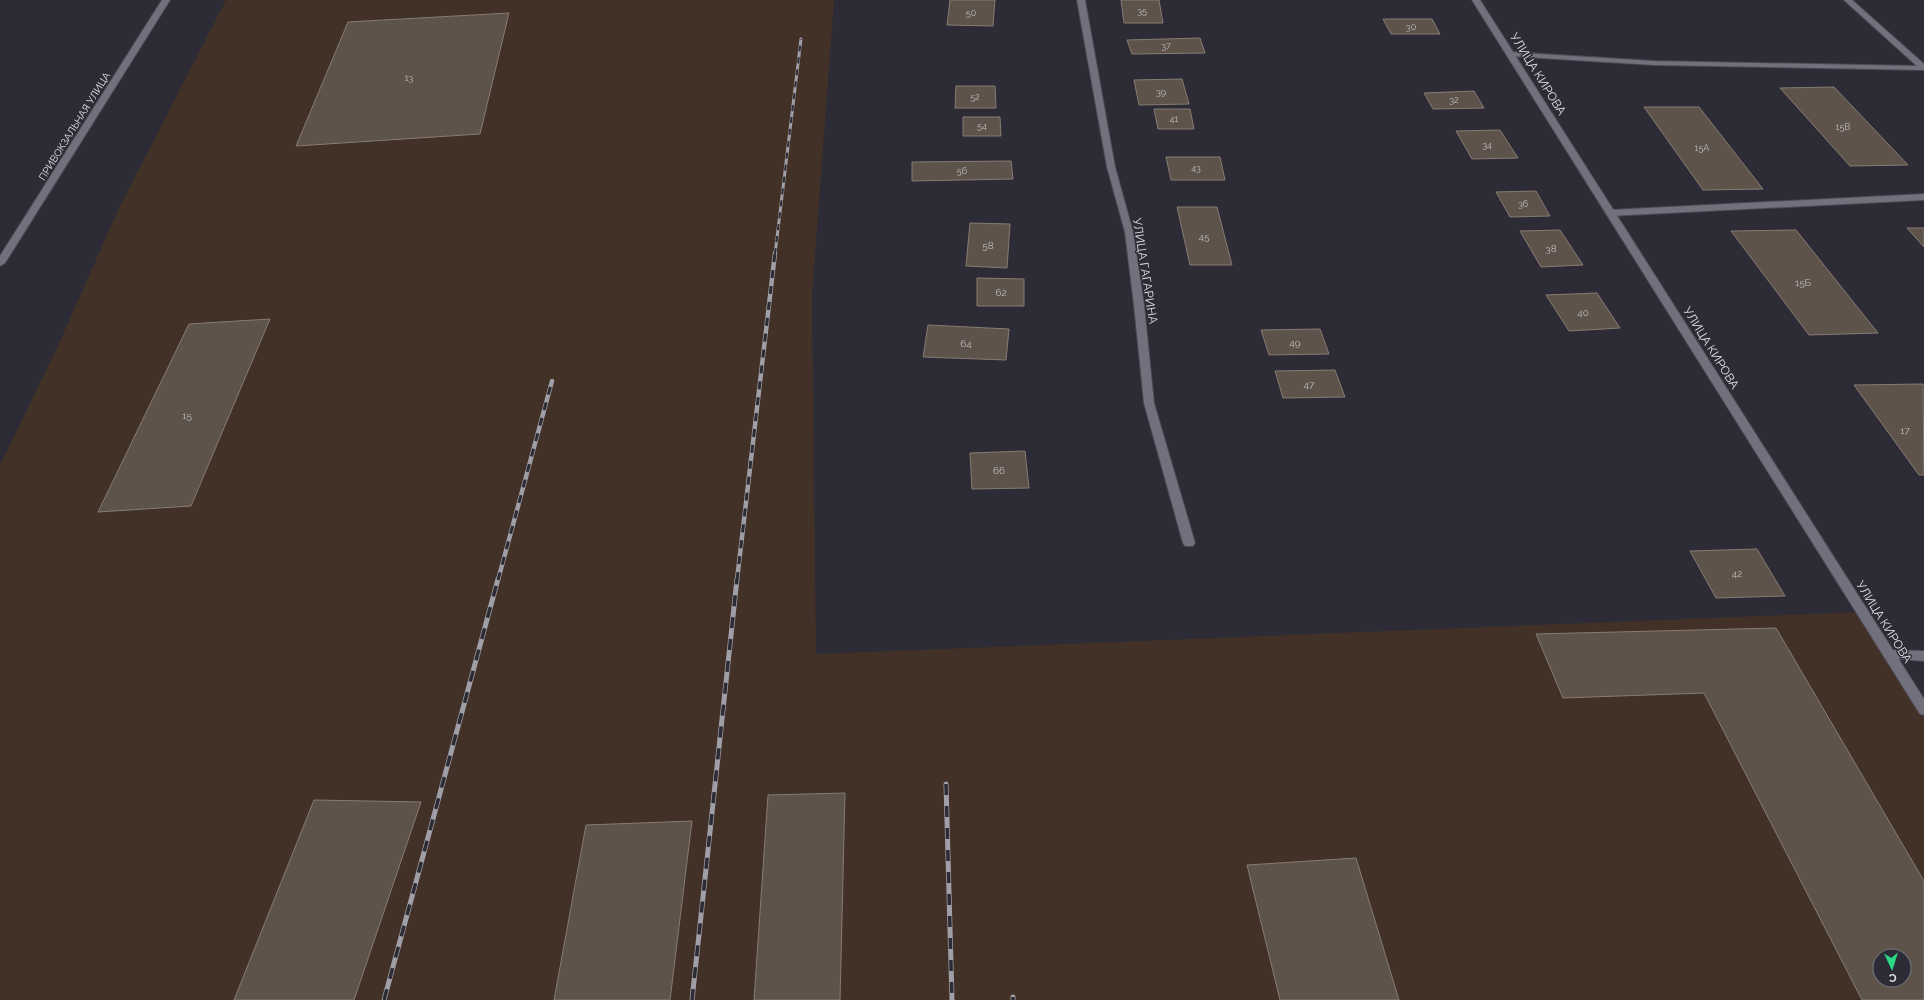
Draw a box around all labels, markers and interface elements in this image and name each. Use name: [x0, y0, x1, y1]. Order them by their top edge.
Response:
house number: 35: [1137, 6, 1147, 16]
house number: 50: [966, 8, 977, 18]
house number: 30: [1406, 22, 1417, 32]
street label: УЛИЦА КИРОВА: [1507, 30, 1569, 118]
house number: 37: [1161, 41, 1171, 51]
street label: ПРИВОКЗАЛЬНАЯ УЛИЦА: [37, 70, 112, 182]
house number: 13: [405, 73, 414, 83]
house number: 39: [1156, 87, 1166, 97]
house number: 52: [970, 92, 980, 102]
house number: 32: [1449, 95, 1459, 105]
house number: 41: [1170, 114, 1179, 124]
house number: 54: [977, 121, 987, 131]
house number: 15В: [1836, 122, 1850, 132]
house number: 34: [1482, 140, 1492, 150]
house number: 15А: [1695, 143, 1709, 153]
house number: 43: [1191, 163, 1201, 173]
house number: 56: [957, 166, 968, 176]
house number: 36: [1518, 199, 1529, 209]
street label: УЛИЦА ГАГАРИНА: [1130, 217, 1160, 325]
house number: 45: [1199, 231, 1210, 242]
house number: 58: [982, 240, 994, 251]
house number: 38: [1545, 243, 1557, 254]
house number: 15Б: [1795, 277, 1812, 288]
house number: 62: [995, 287, 1007, 298]
street label: УЛИЦА КИРОВА: [1680, 304, 1742, 392]
house number: 40: [1577, 307, 1589, 318]
house number: 49: [1289, 337, 1301, 348]
house number: 64: [960, 338, 972, 349]
house number: 47: [1304, 379, 1315, 390]
house number: 15: [182, 410, 192, 421]
house number: 17: [1900, 425, 1910, 436]
house number: 66: [993, 465, 1005, 476]
house number: 42: [1732, 568, 1742, 579]
street label: УЛИЦА КИРОВА: [1853, 578, 1915, 666]
north arrow: [1872, 948, 1912, 988]
text: С: [1888, 971, 1897, 984]

